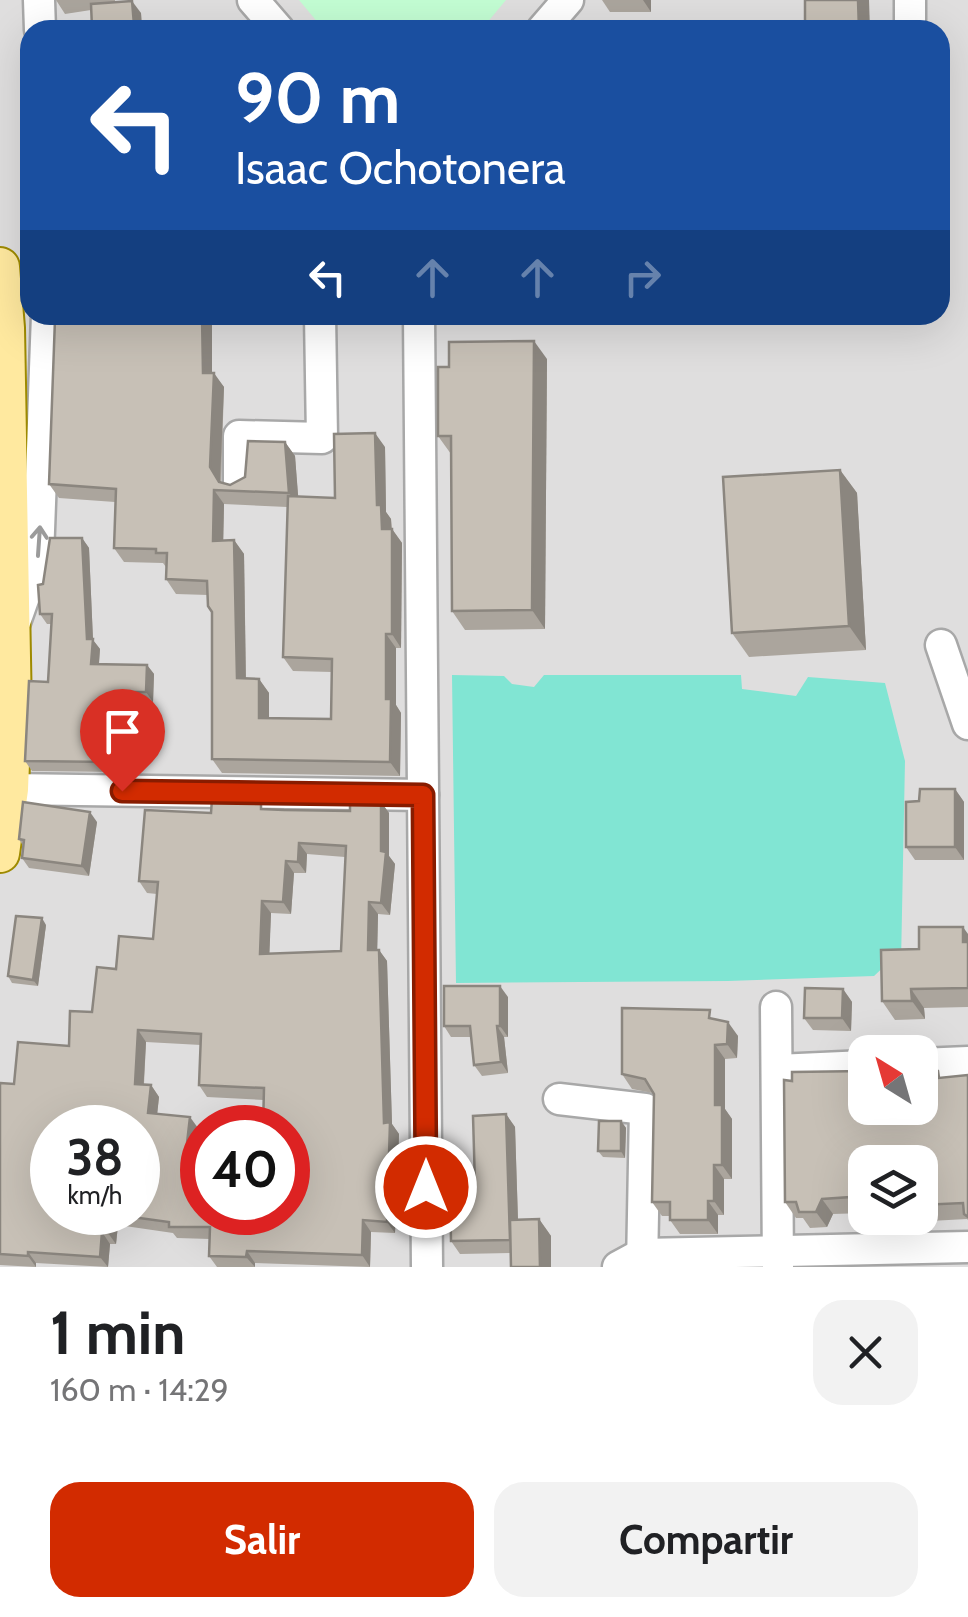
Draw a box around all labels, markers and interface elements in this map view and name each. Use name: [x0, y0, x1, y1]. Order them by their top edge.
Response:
text: 90 m: [235, 55, 400, 141]
icon: left: [70, 60, 200, 190]
text: Isaac Ochotonera: [235, 141, 565, 195]
icon: left: [300, 250, 355, 305]
icon: ahead: [405, 250, 460, 305]
icon: ahead: [510, 250, 565, 305]
icon: right: [615, 250, 670, 305]
one-way arrow: [29, 526, 48, 558]
pin: [80, 689, 165, 792]
icon: arrive: [95, 704, 150, 759]
north arrow: [848, 1035, 938, 1125]
map controls: [848, 1035, 938, 1235]
speed limit sign: 40: [180, 1105, 310, 1235]
text: 38: [66, 1127, 124, 1188]
position arrow: [374, 1135, 478, 1239]
button: layers: [848, 1145, 938, 1235]
text: km/h: [68, 1180, 122, 1210]
text: 1 min: [50, 1296, 185, 1369]
button: close: [813, 1300, 918, 1405]
text: 160 m · 14:29: [50, 1370, 229, 1409]
button: Salir: [50, 1482, 474, 1597]
button: Compartir: [494, 1482, 918, 1597]

